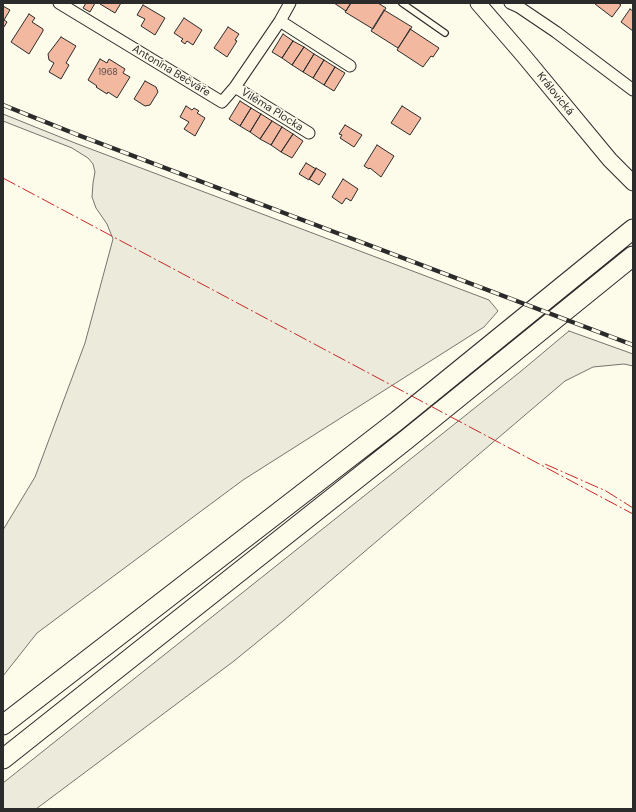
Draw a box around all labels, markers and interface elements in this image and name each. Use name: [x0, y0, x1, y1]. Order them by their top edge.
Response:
street label: Antonína Bečváře: [129, 42, 213, 100]
house number: 1968: [98, 68, 118, 78]
street label: Královická: [534, 70, 576, 118]
street label: Viléma Plocka: [239, 86, 305, 134]

